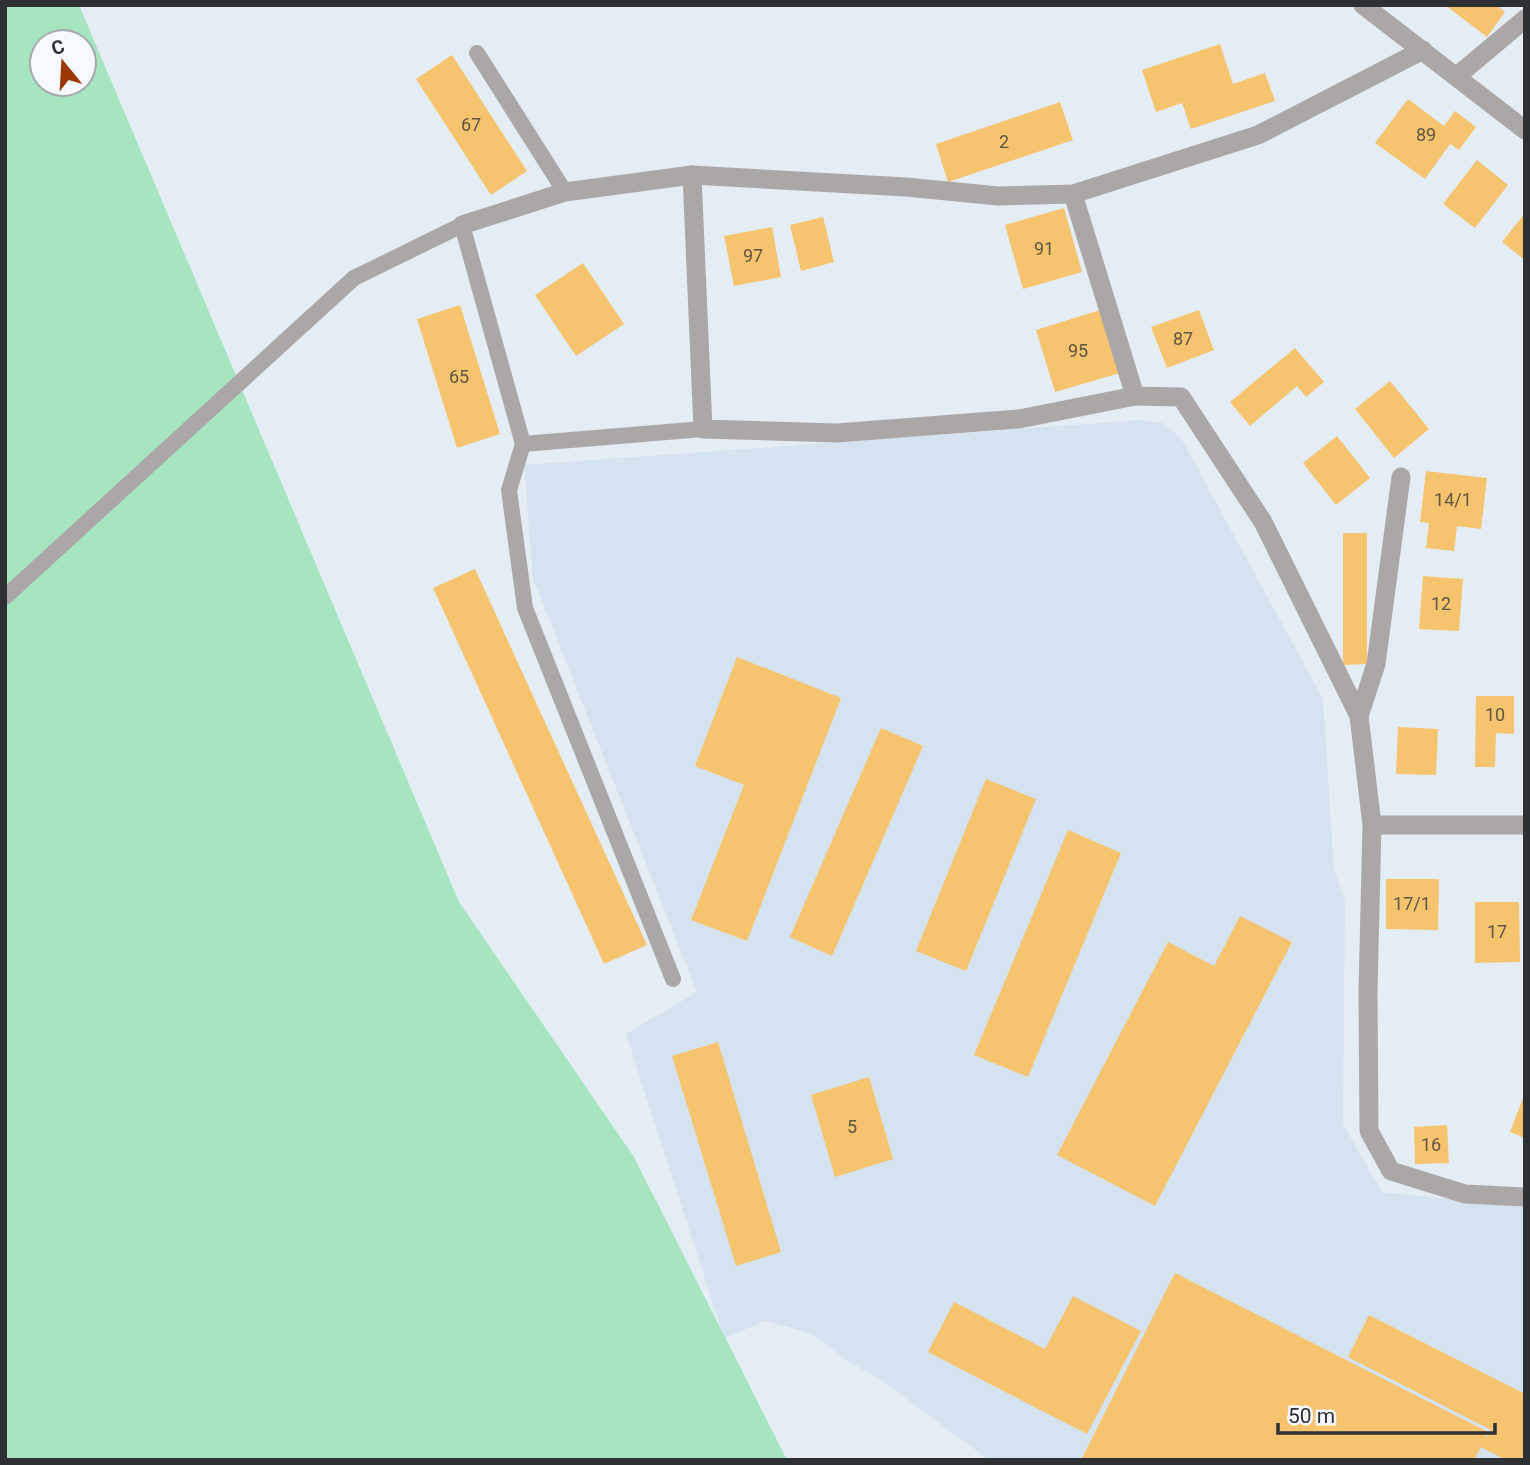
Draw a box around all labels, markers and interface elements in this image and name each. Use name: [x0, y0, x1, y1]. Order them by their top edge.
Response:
north arrow: [28, 28, 98, 98]
text: С: [48, 34, 67, 60]
house number: 67: [461, 114, 481, 135]
house number: 89: [1416, 124, 1436, 145]
house number: 2: [999, 131, 1009, 152]
house number: 91: [1034, 238, 1054, 259]
house number: 97: [743, 245, 763, 266]
house number: 87: [1173, 328, 1193, 349]
house number: 95: [1068, 340, 1088, 361]
house number: 65: [449, 366, 469, 387]
house number: 14/1: [1434, 489, 1472, 510]
house number: 12: [1431, 593, 1451, 614]
house number: 10: [1485, 704, 1505, 725]
house number: 17/1: [1393, 893, 1431, 914]
house number: 17: [1487, 921, 1507, 942]
house number: 5: [847, 1116, 857, 1137]
house number: 16: [1421, 1134, 1441, 1155]
scale bar: [1278, 1392, 1495, 1436]
text: 50 m: [1288, 1404, 1335, 1428]

